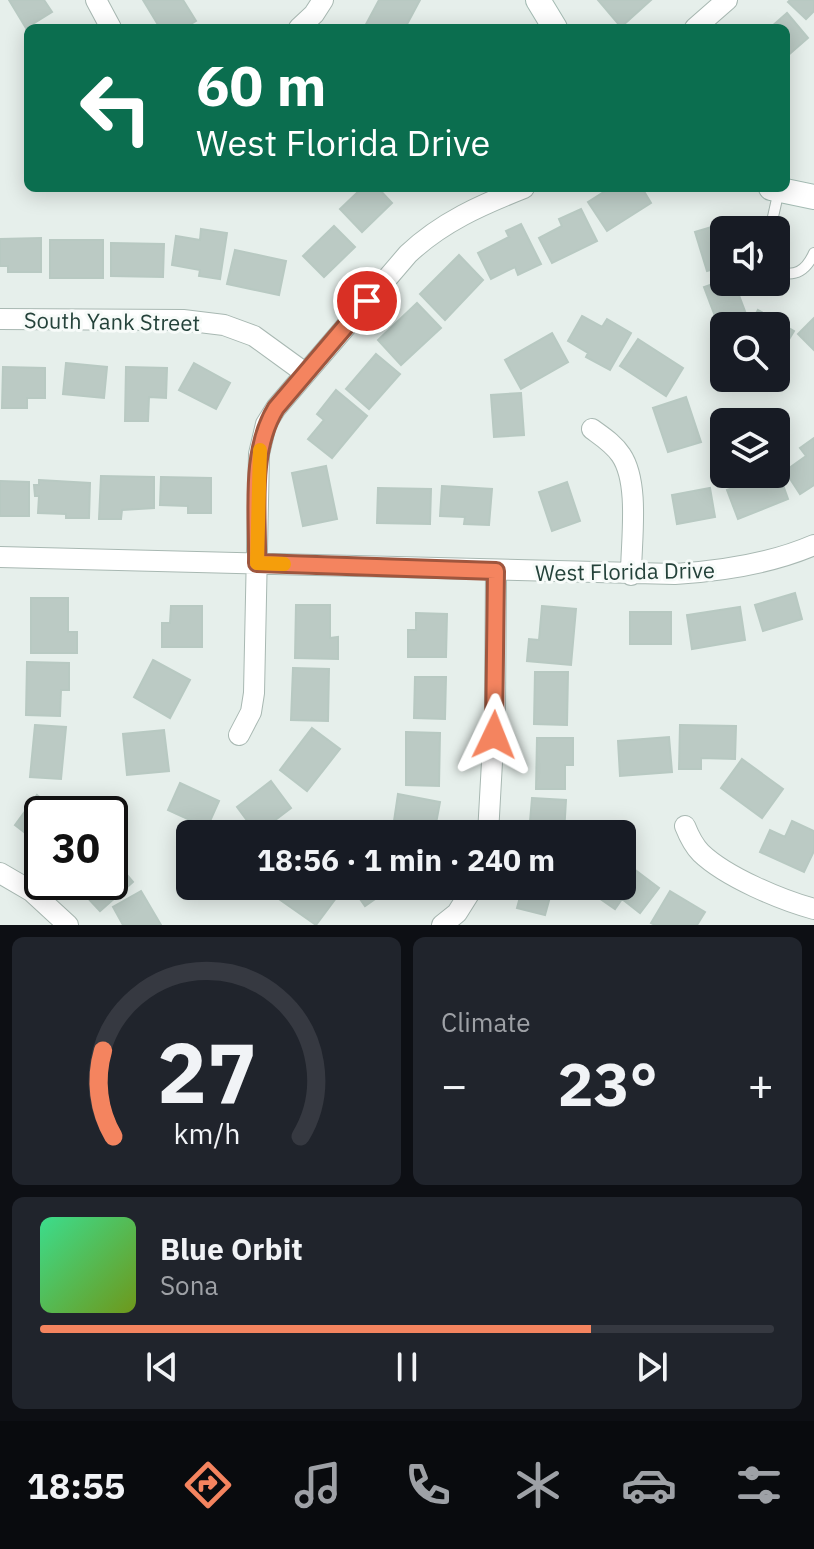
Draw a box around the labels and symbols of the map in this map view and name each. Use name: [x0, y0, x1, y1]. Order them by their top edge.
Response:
pin: [333, 267, 401, 335]
street label: South Yank Street: [24, 305, 200, 337]
street label: West Florida Drive: [535, 555, 715, 587]
position arrow: [452, 693, 536, 777]
speed limit sign: 30: [24, 796, 128, 900]

